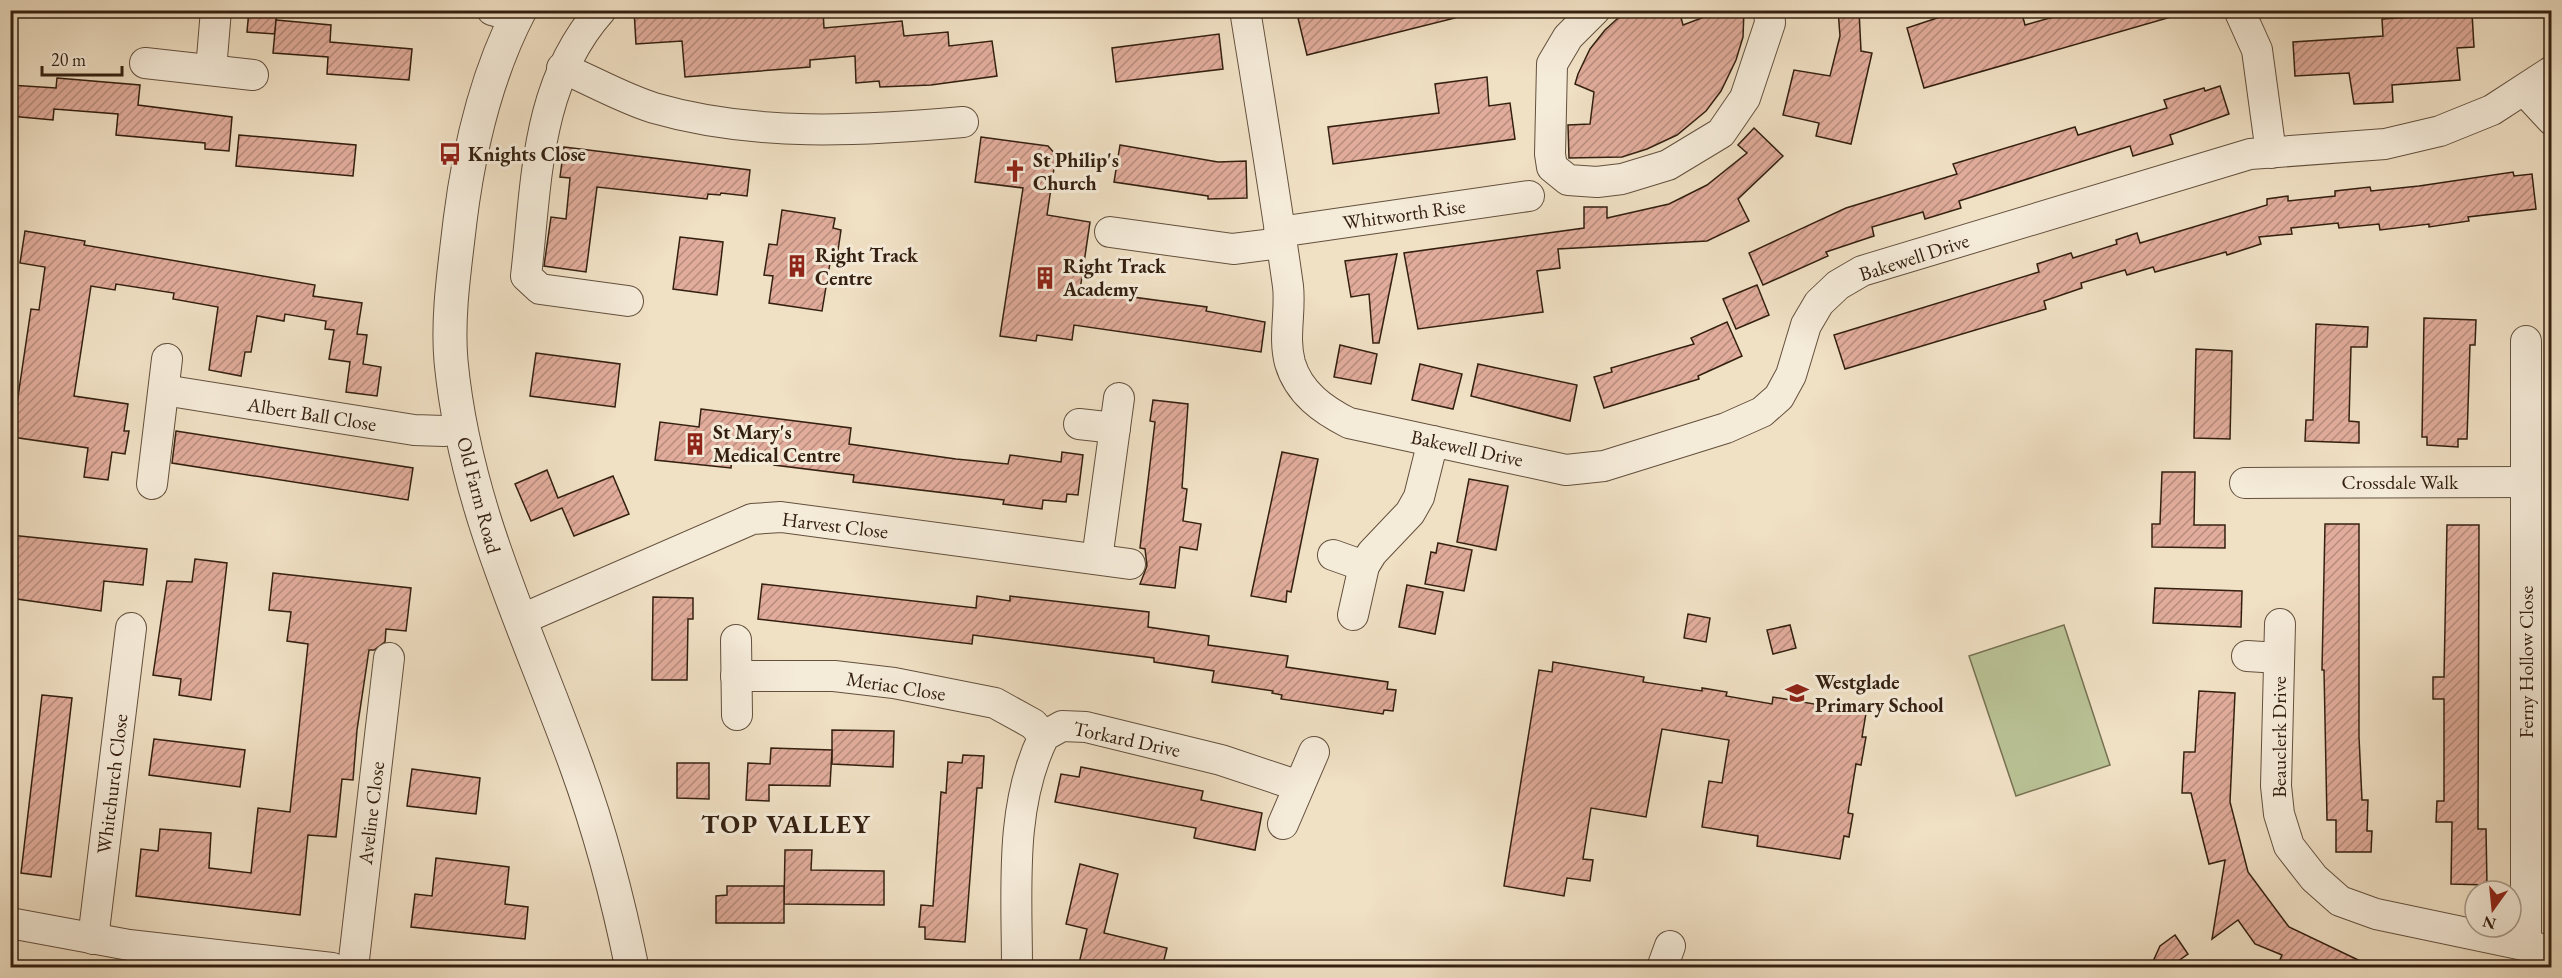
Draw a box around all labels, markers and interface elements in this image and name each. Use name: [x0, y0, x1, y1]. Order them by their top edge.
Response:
scale bar: [42, 39, 122, 77]
text: 20 m: [51, 48, 86, 71]
bus stop icon: Knights Close: [437, 141, 463, 167]
place label: Knights Close: [468, 141, 586, 167]
place label: St Philip's Church: [1033, 147, 1119, 196]
church icon: St Philip's Church: [1002, 158, 1028, 184]
street label: Whitworth Rise: [1341, 193, 1467, 235]
street label: Bakewell Drive: [1856, 227, 1973, 287]
place label: Right Track Centre: [815, 242, 919, 291]
building icon: Right Track Centre: [784, 253, 810, 279]
place label: Right Track Academy: [1062, 253, 1167, 302]
building icon: Right Track Academy: [1032, 265, 1058, 291]
street label: Albert Ball Close: [245, 391, 379, 437]
place label: St Mary's Medical Centre: [713, 419, 841, 468]
street label: Bakewell Drive: [1408, 423, 1526, 473]
building icon: St Mary's Medical Centre: [682, 431, 708, 457]
street label: Old Farm Road: [451, 434, 507, 557]
street label: Crossdale Walk: [2342, 469, 2459, 495]
street label: Harvest Close: [780, 506, 890, 544]
street label: Ferny Hollow Close: [2513, 586, 2539, 738]
street label: Meriac Close: [844, 665, 948, 707]
place label: Westglade Primary School: [1815, 669, 1944, 718]
street label: Beauclerk Drive: [2266, 676, 2292, 798]
school or university icon: Westglade Primary School: [1784, 680, 1810, 706]
street label: Whitchurch Close: [91, 712, 134, 856]
street label: Torkard Drive: [1071, 715, 1183, 763]
street label: Aveline Close: [352, 760, 390, 867]
district label: TOP VALLEY: [701, 807, 871, 841]
north arrow: [2463, 879, 2523, 939]
text: N: [2480, 911, 2498, 935]

